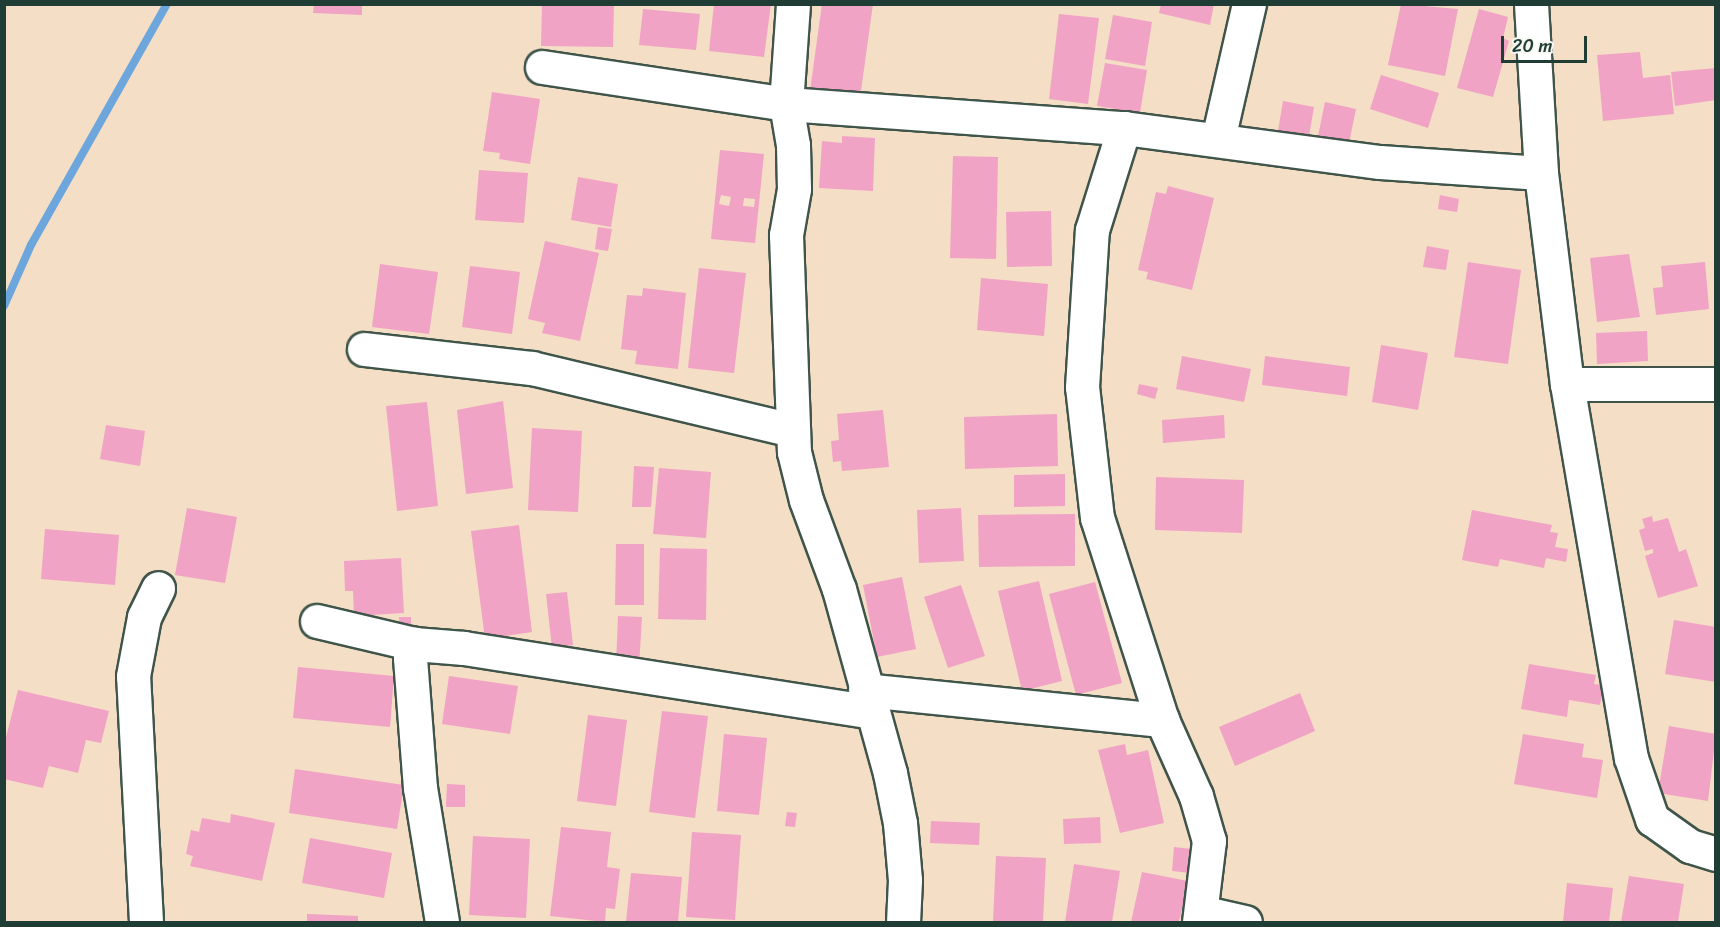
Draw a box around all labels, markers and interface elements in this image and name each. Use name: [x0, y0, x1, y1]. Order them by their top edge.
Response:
scale bar: [1504, 24, 1590, 62]
text: 20 m: [1512, 30, 1552, 62]

